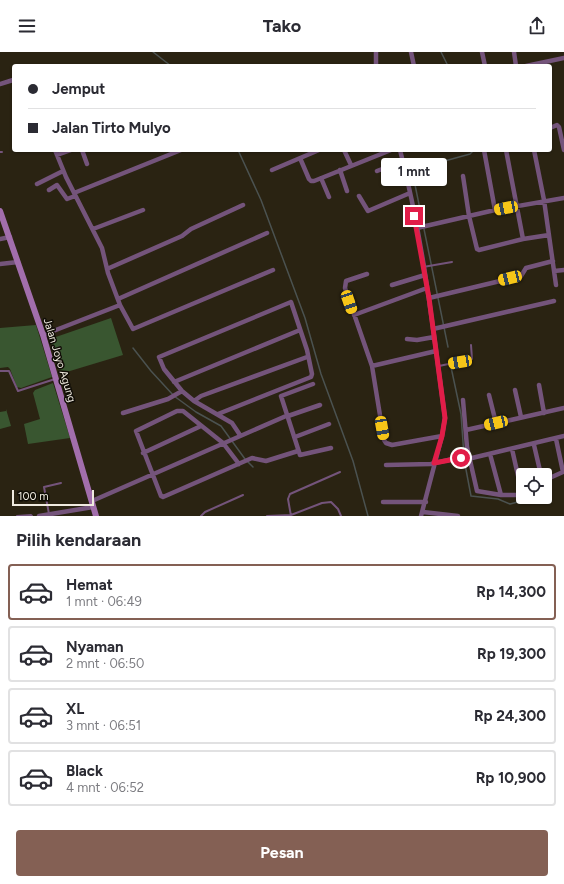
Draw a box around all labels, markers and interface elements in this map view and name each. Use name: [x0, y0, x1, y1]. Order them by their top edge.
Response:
icon: menu: [16, 15, 38, 37]
text: Tako: [263, 15, 301, 37]
icon: share: [526, 15, 548, 37]
text: Jemput: [52, 80, 105, 98]
text: Jalan Tirto Mulyo: [52, 119, 171, 137]
callout: 1 mnt: [381, 158, 447, 186]
text: 1 mnt: [398, 164, 430, 179]
car: [493, 200, 519, 216]
route end: [405, 207, 423, 225]
car: [497, 269, 523, 287]
car: [339, 289, 359, 315]
street label: Jalan Joyo Agung: [41, 316, 79, 404]
car: [447, 354, 473, 370]
car: [483, 414, 509, 432]
car: [374, 415, 390, 441]
route start: [452, 449, 470, 467]
map controls: [516, 468, 552, 504]
button: locate: [516, 468, 552, 504]
scale bar: [12, 488, 94, 507]
text: 100 m: [18, 490, 49, 503]
text: Pilih kendaraan: [16, 529, 141, 551]
icon: car: [18, 574, 54, 610]
text: Hemat: [66, 576, 113, 594]
text: Rp 14,300: [476, 583, 546, 601]
text: 1 mnt · 06:49: [66, 594, 142, 609]
icon: car: [18, 636, 54, 672]
text: Nyaman: [66, 638, 124, 656]
text: Rp 19,300: [477, 645, 546, 663]
text: 2 mnt · 06:50: [66, 656, 144, 671]
icon: car: [18, 698, 54, 734]
text: XL: [66, 700, 84, 718]
text: Rp 24,300: [474, 707, 546, 725]
text: 3 mnt · 06:51: [66, 718, 141, 733]
icon: car: [18, 760, 54, 796]
text: Black: [66, 762, 103, 780]
text: Rp 10,900: [476, 769, 546, 787]
text: 4 mnt · 06:52: [66, 780, 144, 795]
button: Pesan: [16, 830, 548, 876]

